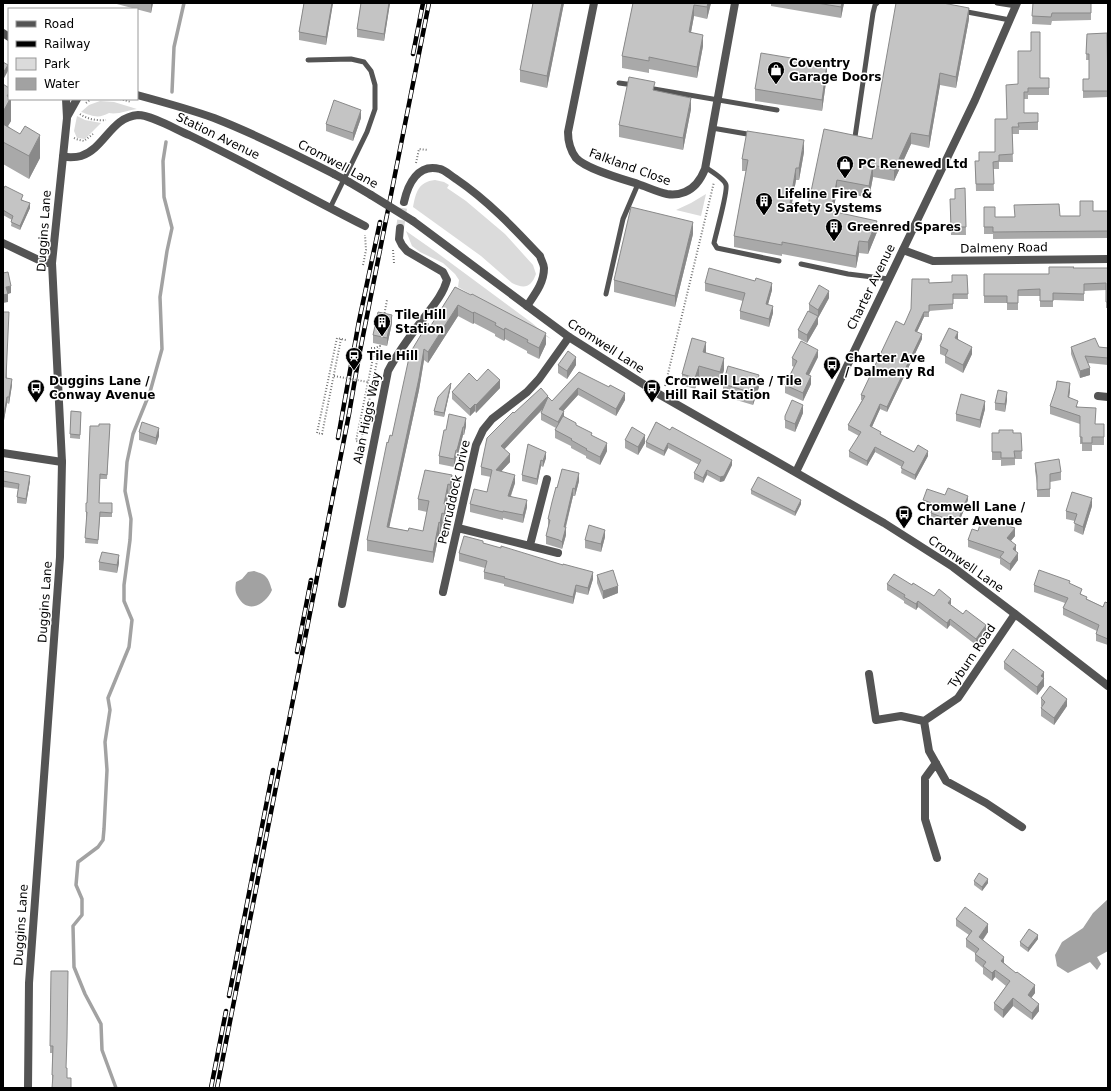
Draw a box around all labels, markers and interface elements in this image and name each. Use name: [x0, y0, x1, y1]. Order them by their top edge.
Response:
legend: [8, 8, 138, 100]
text: Road: [44, 17, 74, 31]
text: Railway: [44, 37, 90, 51]
place label: Coventry Garage Doors: [789, 56, 881, 84]
text: Park: [44, 57, 70, 71]
shop icon: Coventry Garage Doors: [766, 60, 786, 85]
text: Water: [44, 77, 80, 91]
street label: Station Avenue: [174, 110, 262, 162]
street label: Cromwell Lane: [296, 137, 380, 191]
street label: Falkland Close: [587, 146, 673, 188]
shop icon: PC Renewed Ltd: [835, 154, 855, 179]
place label: PC Renewed Ltd: [858, 157, 968, 171]
place label: Lifeline Fire & Safety Systems: [777, 187, 882, 215]
street label: Duggins Lane: [34, 190, 54, 272]
building icon: Lifeline Fire & Safety Systems: [754, 191, 774, 216]
building icon: Greenred Spares: [824, 217, 844, 242]
place label: Greenred Spares: [847, 220, 961, 234]
street label: Dalmeny Road: [960, 240, 1048, 256]
street label: Charter Avenue: [844, 242, 898, 332]
place label: Tile Hill Station: [395, 308, 446, 336]
building icon: Tile Hill Station: [372, 312, 392, 337]
street label: Cromwell Lane: [565, 316, 647, 376]
station icon: Tile Hill: [344, 346, 364, 371]
place label: Tile Hill: [367, 349, 418, 363]
place label: Charter Ave / Dalmeny Rd: [845, 351, 935, 379]
bus stop icon: Charter Ave / Dalmeny Rd: [822, 355, 842, 380]
street label: Alan Higgs Way: [350, 371, 384, 465]
place label: Duggins Lane / Conway Avenue: [49, 374, 155, 402]
place label: Cromwell Lane / Tile Hill Rail Station: [665, 374, 802, 402]
bus stop icon: Duggins Lane / Conway Avenue: [26, 378, 46, 403]
bus stop icon: Cromwell Lane / Tile Hill Rail Station: [642, 378, 662, 403]
street label: Penruddock Drive: [435, 439, 473, 545]
place label: Cromwell Lane / Charter Avenue: [917, 500, 1026, 528]
bus stop icon: Cromwell Lane / Charter Avenue: [894, 504, 914, 529]
street label: Cromwell Lane: [926, 533, 1006, 595]
street label: Duggins Lane: [35, 561, 55, 643]
street label: Tyburn Road: [945, 621, 999, 691]
street label: Duggins Lane: [11, 884, 31, 966]

